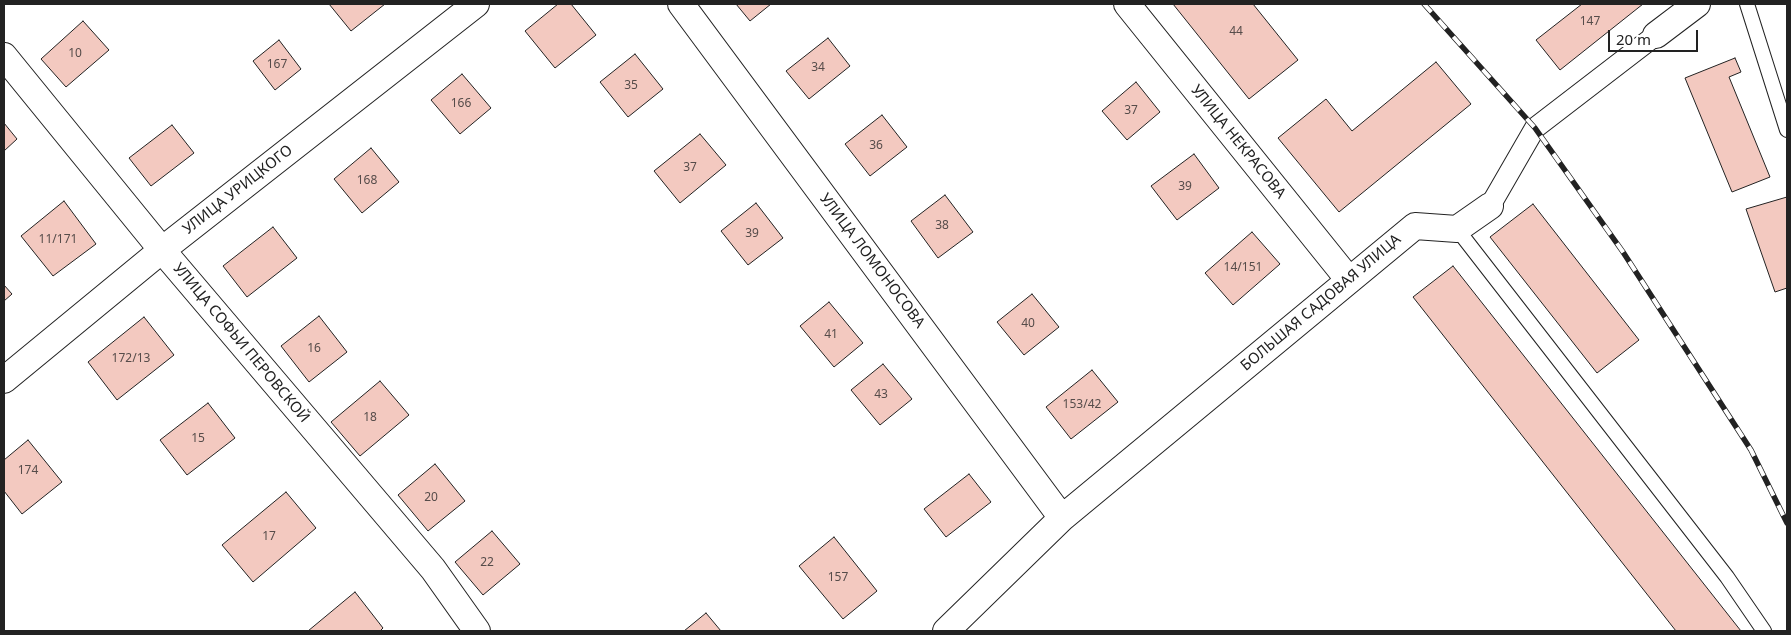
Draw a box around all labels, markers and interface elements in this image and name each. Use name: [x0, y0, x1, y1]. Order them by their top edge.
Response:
house number: 147: [1580, 15, 1600, 29]
scale bar: [1611, 20, 1701, 52]
house number: 44: [1229, 25, 1243, 39]
text: 20 m: [1616, 29, 1651, 49]
house number: 10: [68, 47, 82, 61]
house number: 167: [267, 58, 287, 72]
house number: 34: [811, 61, 825, 75]
house number: 35: [624, 79, 638, 93]
street label: УЛИЦА НЕКРАСОВА: [1187, 82, 1289, 202]
house number: 166: [451, 97, 471, 111]
house number: 37: [1124, 104, 1138, 118]
house number: 36: [869, 139, 883, 153]
street label: УЛИЦА УРИЦКОГО: [180, 142, 296, 238]
house number: 37: [683, 161, 697, 175]
house number: 168: [357, 174, 377, 188]
house number: 39: [1178, 180, 1192, 194]
street label: УЛИЦА ЛОМОНОСОВА: [816, 190, 928, 332]
house number: 38: [935, 219, 949, 233]
house number: 39: [745, 227, 759, 241]
street label: БОЛЬШАЯ САДОВАЯ УЛИЦА: [1237, 231, 1405, 375]
house number: 11/171: [39, 233, 77, 247]
street label: УЛИЦА СОФЬИ ПЕРОВСКОЙ: [169, 260, 313, 426]
house number: 14/151: [1224, 261, 1262, 275]
house number: 40: [1021, 317, 1035, 331]
house number: 41: [824, 328, 838, 342]
house number: 16: [307, 342, 321, 356]
house number: 172/13: [112, 352, 150, 366]
house number: 43: [874, 388, 888, 402]
house number: 153/42: [1063, 398, 1101, 412]
house number: 18: [363, 411, 377, 425]
house number: 15: [191, 432, 205, 446]
house number: 174: [18, 464, 38, 478]
house number: 20: [424, 491, 438, 505]
house number: 17: [262, 530, 276, 544]
house number: 22: [480, 556, 494, 570]
house number: 157: [828, 571, 848, 585]

